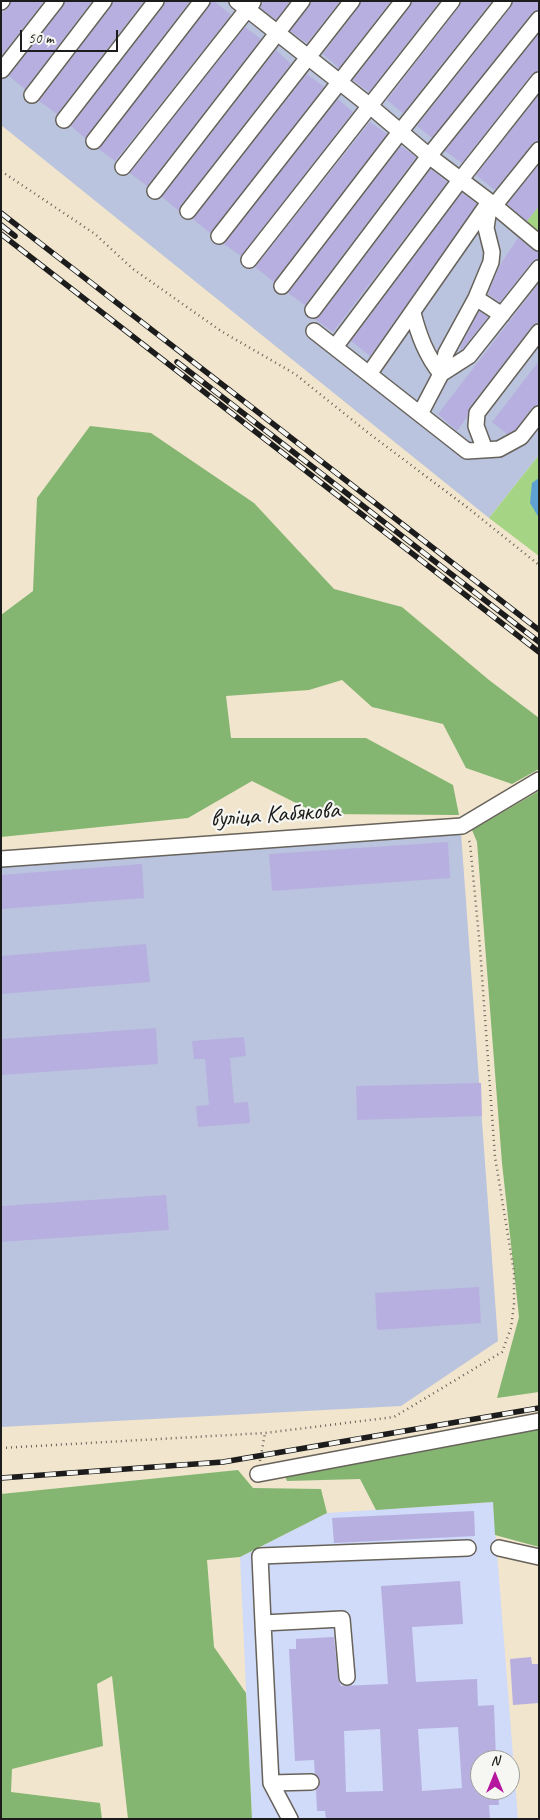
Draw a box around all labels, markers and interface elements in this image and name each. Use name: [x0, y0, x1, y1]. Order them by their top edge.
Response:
scale bar: [22, 20, 120, 52]
text: 50 m: [28, 29, 54, 48]
street label: вуліца Кабякова: [209, 796, 341, 834]
north arrow: [470, 1750, 520, 1800]
text: N: [491, 1752, 499, 1769]

